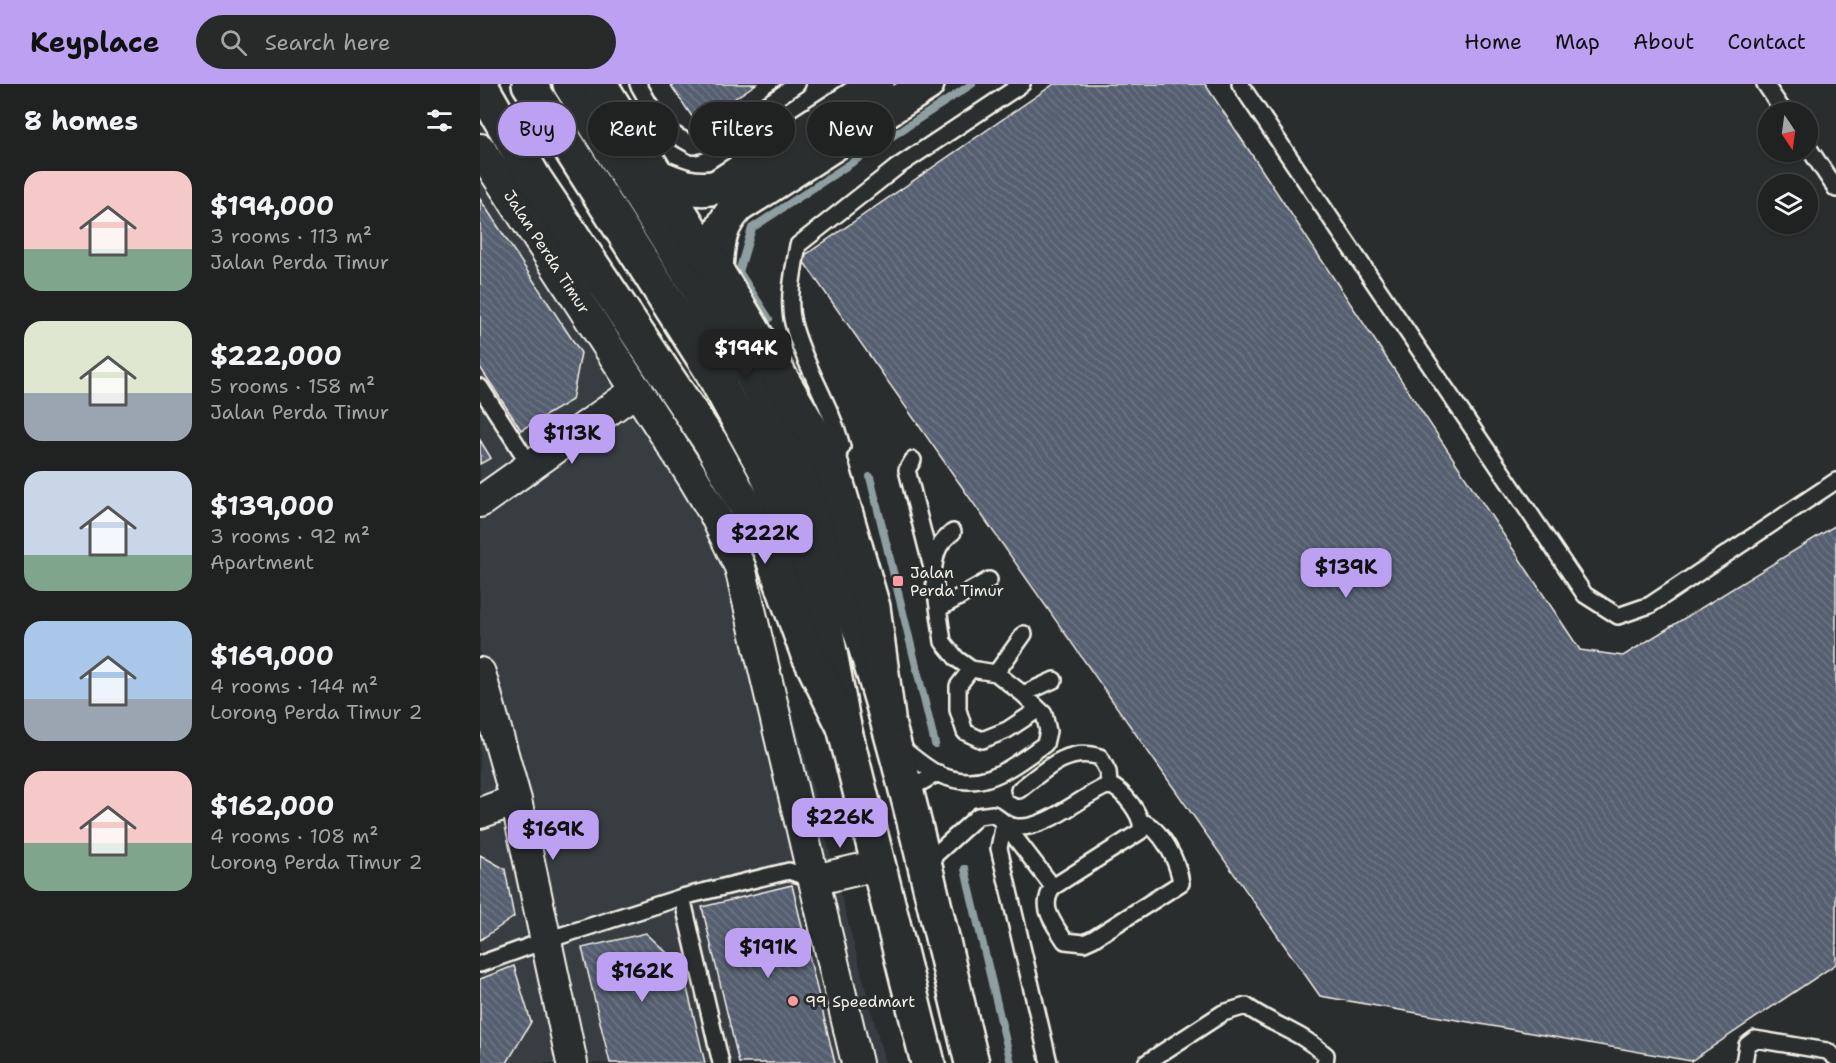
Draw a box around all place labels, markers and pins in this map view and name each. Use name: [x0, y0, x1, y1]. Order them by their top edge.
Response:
pin: $194K: [704, 329, 788, 380]
pin: $113K: [530, 414, 614, 465]
pin: $222K: [723, 514, 807, 565]
pin: $139K: [1304, 548, 1388, 599]
place label: Jalan Perda Timur: [910, 562, 1004, 601]
marker: Jalan Perda Timur: [891, 574, 905, 588]
pin: $226K: [798, 798, 882, 849]
pin: $169K: [511, 810, 595, 861]
pin: $191K: [726, 928, 810, 979]
pin: $162K: [600, 952, 684, 1003]
place label: 99 Speedmart: [805, 991, 915, 1012]
marker: 99 Speedmart: [786, 994, 800, 1008]

